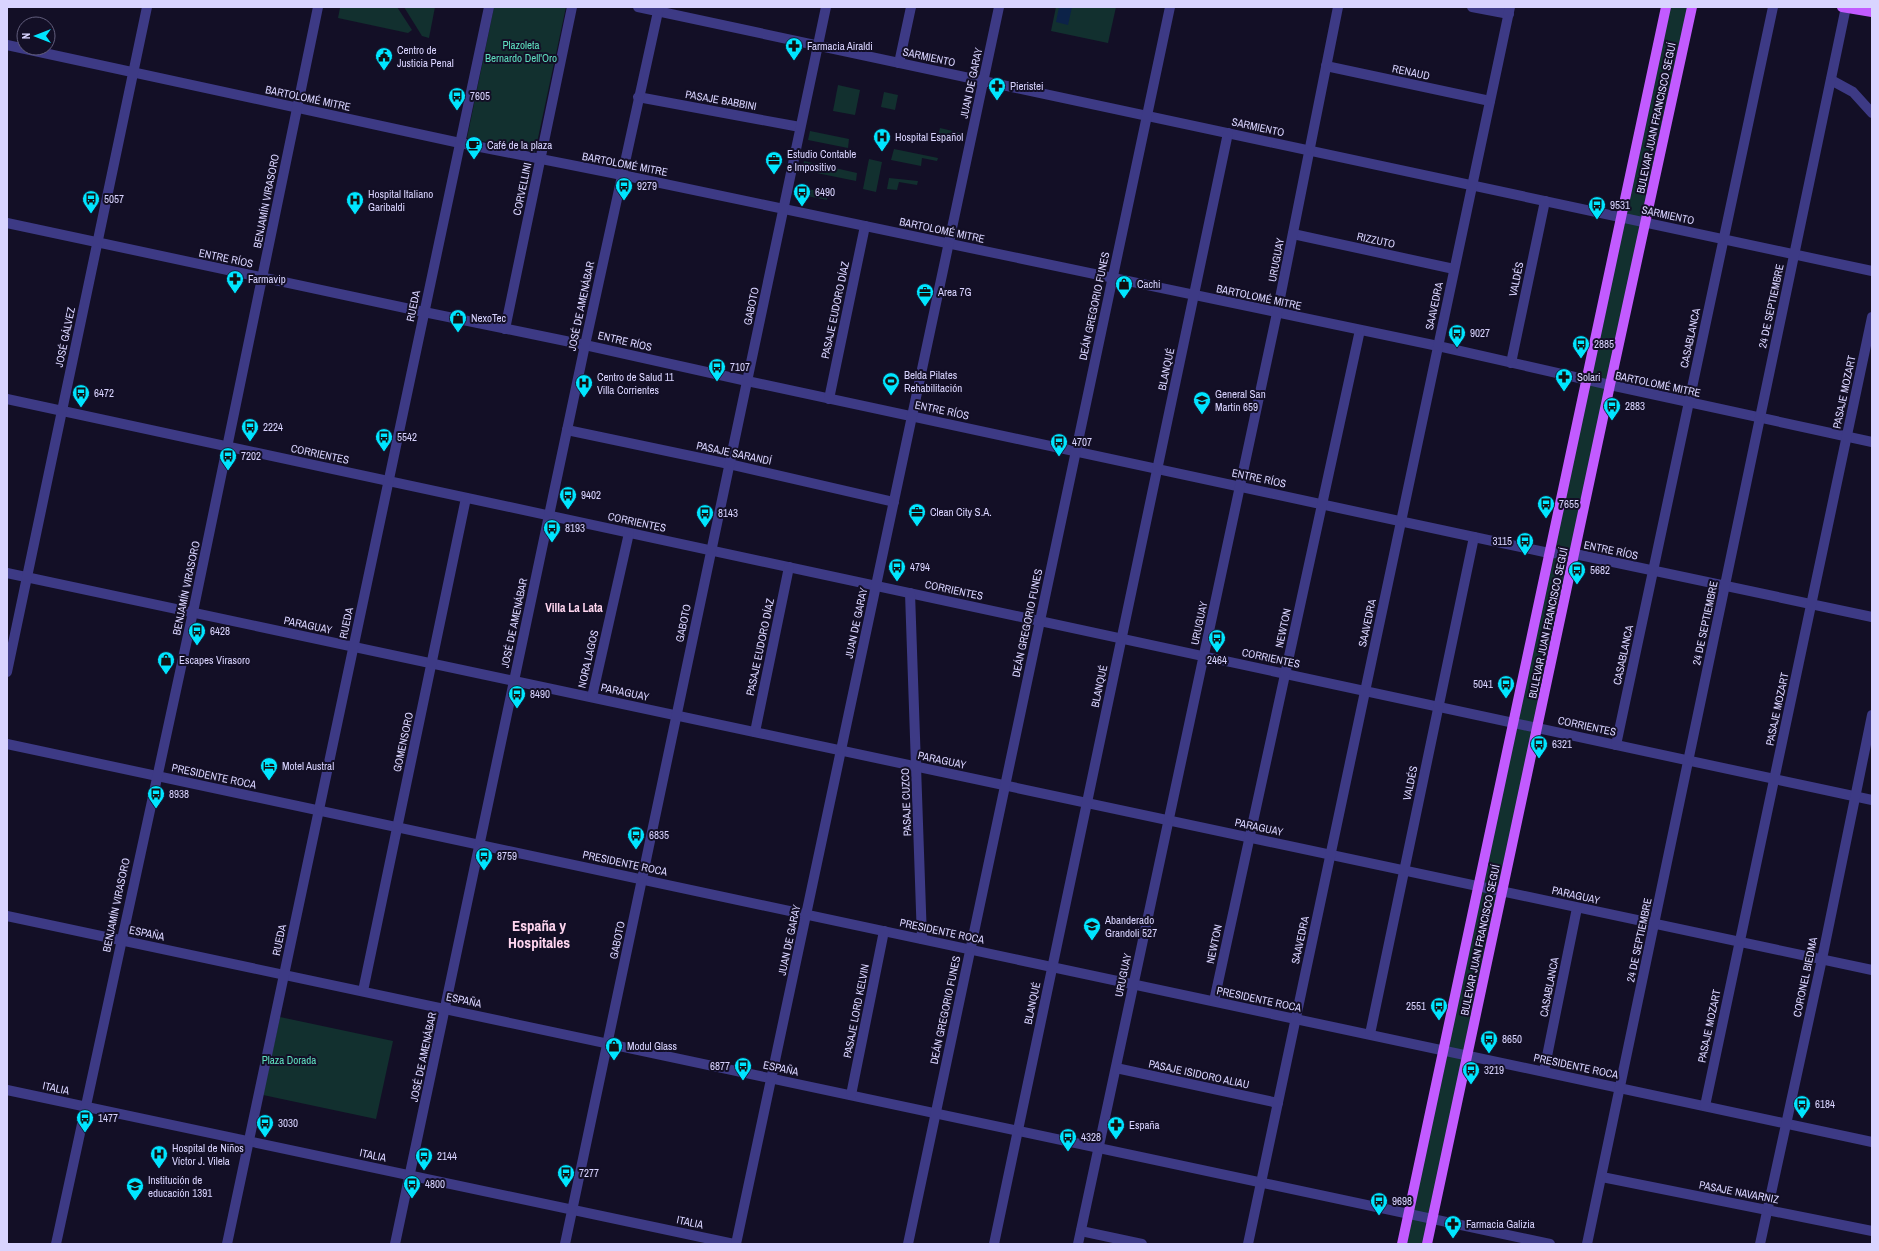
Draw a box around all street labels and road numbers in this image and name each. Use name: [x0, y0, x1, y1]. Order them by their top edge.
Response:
street label: BULEVAR JUAN FRANCISCO SEGUÍ: [1633, 41, 1679, 195]
street label: SARMIENTO: [901, 45, 957, 69]
street label: JUAN DE GARAY: [957, 46, 985, 120]
street label: RENAUD: [1391, 61, 1431, 83]
street label: BARTOLOMÉ MITRE: [264, 82, 352, 114]
street label: PASAJE BABBINI: [684, 87, 758, 113]
street label: SARMIENTO: [1230, 115, 1286, 139]
street label: BARTOLOMÉ MITRE: [581, 149, 669, 179]
street label: BENJAMÍN VIRASORO: [250, 153, 282, 249]
street label: CORVELLINI: [510, 161, 534, 217]
street label: SARMIENTO: [1640, 203, 1696, 227]
street label: BARTOLOMÉ MITRE: [898, 214, 986, 246]
street label: RIZZUTO: [1356, 229, 1396, 251]
street label: URUGUAY: [1265, 237, 1287, 283]
street label: ENTRE RÍOS: [198, 245, 254, 271]
street label: DEÁN GREGORIO FUNES: [1076, 251, 1112, 361]
street label: JOSÉ DE AMENÁBAR: [565, 259, 597, 352]
street label: PASAJE EUDORO DÍAZ: [818, 260, 852, 360]
street label: VALDÉS: [1506, 260, 1526, 298]
street label: 24 DE SEPTIEMBRE: [1755, 263, 1787, 349]
street label: SAAVEDRA: [1422, 280, 1446, 331]
street label: BARTOLOMÉ MITRE: [1215, 281, 1303, 313]
street label: GABOTO: [740, 286, 762, 326]
street label: RUEDA: [403, 288, 423, 323]
street label: JOSÉ GÁLVEZ: [52, 305, 78, 368]
street label: CASABLANCA: [1677, 306, 1703, 369]
street label: ENTRE RÍOS: [597, 328, 653, 354]
street label: BLANQUÉ: [1155, 346, 1177, 392]
street label: PASAJE MOZART: [1829, 354, 1859, 430]
street label: BARTOLOMÉ MITRE: [1614, 368, 1702, 400]
street label: ENTRE RÍOS: [914, 397, 970, 423]
street label: PASAJE SARANDÍ: [695, 438, 773, 468]
street label: CORRIENTES: [290, 441, 350, 467]
street label: ENTRE RÍOS: [1231, 465, 1287, 491]
street label: CORRIENTES: [607, 509, 667, 535]
street label: ENTRE RÍOS: [1583, 537, 1639, 563]
street label: BENJAMÍN VIRASORO: [169, 540, 203, 636]
street label: BULEVAR JUAN FRANCISCO SEGUÍ: [1525, 546, 1571, 700]
street label: DEÁN GREGORIO FUNES: [1009, 568, 1045, 678]
street label: JOSÉ DE AMENÁBAR: [498, 576, 530, 669]
street label: CORRIENTES: [924, 577, 984, 603]
street label: 24 DE SEPTIEMBRE: [1689, 580, 1721, 666]
street label: JUAN DE GARAY: [842, 586, 870, 660]
street label: PASAJE EUDORO DÍAZ: [743, 597, 777, 697]
street label: SAAVEDRA: [1355, 597, 1379, 648]
street label: URUGUAY: [1188, 600, 1210, 646]
street label: GABOTO: [672, 603, 694, 643]
street label: RUEDA: [336, 605, 356, 640]
street label: NEWTON: [1272, 607, 1294, 649]
street label: PARAGUAY: [283, 613, 333, 637]
street label: CASABLANCA: [1610, 623, 1636, 686]
street label: NORA LAGOS: [575, 629, 601, 689]
street label: CORRIENTES: [1241, 645, 1301, 671]
street label: BLANQUÉ: [1088, 663, 1110, 709]
street label: PASAJE MOZART: [1762, 671, 1792, 747]
street label: PARAGUAY: [600, 680, 650, 704]
street label: GOMENSORO: [390, 711, 416, 773]
street label: CORRIENTES: [1557, 713, 1617, 739]
street label: PARAGUAY: [917, 748, 967, 772]
street label: PRESIDENTE ROCA: [170, 760, 259, 792]
street label: VALDÉS: [1400, 764, 1420, 802]
street label: PASAJE CUZCO: [898, 768, 914, 836]
street label: PARAGUAY: [1234, 815, 1284, 839]
street label: PRESIDENTE ROCA: [581, 847, 670, 879]
street label: BENJAMÍN VIRASORO: [99, 857, 133, 953]
street label: BULEVAR JUAN FRANCISCO SEGUÍ: [1457, 863, 1503, 1017]
street label: PARAGUAY: [1551, 883, 1601, 907]
street label: 24 DE SEPTIEMBRE: [1623, 897, 1655, 983]
street label: JUAN DE GARAY: [775, 903, 803, 977]
street label: SAAVEDRA: [1288, 914, 1312, 965]
street label: PRESIDENTE ROCA: [898, 915, 987, 947]
street label: GABOTO: [606, 920, 628, 960]
street label: ESPAÑA: [128, 922, 167, 944]
street label: RUEDA: [269, 922, 289, 957]
street label: NEWTON: [1203, 923, 1225, 965]
street label: CORONEL BIEDMA: [1790, 935, 1821, 1018]
street label: URUGUAY: [1112, 952, 1134, 998]
street label: DEÁN GREGORIO FUNES: [927, 955, 963, 1065]
street label: CASABLANCA: [1536, 955, 1562, 1018]
street label: PASAJE LORD KELVIN: [840, 963, 872, 1059]
street label: BLANQUÉ: [1021, 980, 1043, 1026]
street label: PRESIDENTE ROCA: [1215, 983, 1304, 1015]
street label: PASAJE MOZART: [1694, 988, 1724, 1064]
street label: ESPAÑA: [445, 989, 484, 1011]
street label: JOSÉ DE AMENÁBAR: [407, 1010, 439, 1103]
street label: PRESIDENTE ROCA: [1532, 1050, 1621, 1082]
street label: PASAJE ISIDORO ALIAU: [1147, 1056, 1251, 1092]
street label: ESPAÑA: [762, 1057, 801, 1079]
street label: ITALIA: [41, 1078, 72, 1098]
street label: ITALIA: [358, 1145, 389, 1165]
street label: PASAJE NAVARNIZ: [1698, 1177, 1780, 1207]
street label: ITALIA: [675, 1212, 706, 1232]

